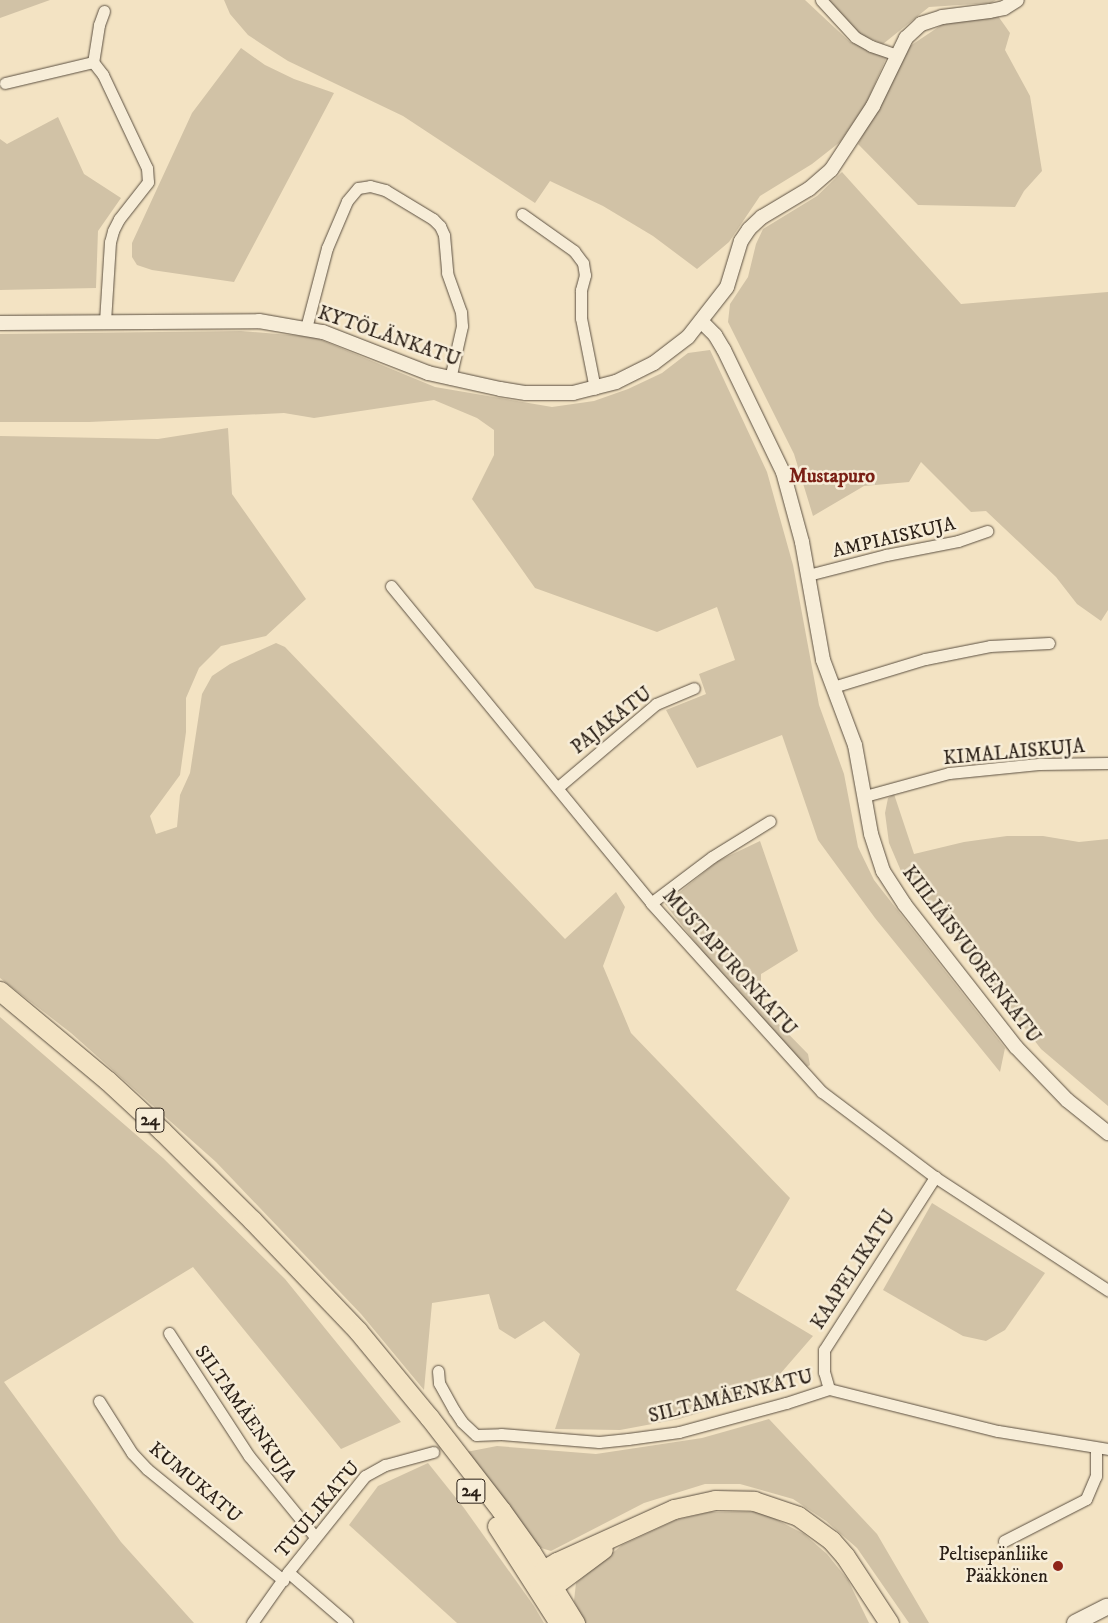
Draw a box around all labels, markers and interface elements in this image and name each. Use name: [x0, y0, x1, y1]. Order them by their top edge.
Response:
street label: KYTÖLÄNKATU: [315, 302, 463, 372]
district label: Mustapuro: [789, 464, 875, 488]
street label: AMPIAISKUJA: [830, 513, 958, 563]
street label: PAJAKATU: [567, 683, 657, 759]
street label: KIMALAISKUJA: [942, 735, 1086, 771]
street label: KIILIÄISVUORENKATU: [897, 862, 1045, 1048]
street label: MUSTAPURONKATU: [657, 885, 801, 1041]
road number: 24: [135, 1104, 165, 1136]
street label: KAAPELIKATU: [807, 1206, 901, 1334]
street label: SILTAMÄENKUJA: [189, 1341, 301, 1487]
street label: SILTAMÄENKATU: [646, 1366, 816, 1428]
street label: KUMUKATU: [144, 1438, 246, 1528]
street label: TUULIKATU: [271, 1457, 365, 1563]
road number: 24: [456, 1475, 486, 1506]
place label: Peltisepänliike Pääkkönen: [938, 1544, 1048, 1588]
marker: Peltisepänliike Pääkkönen: [1052, 1560, 1064, 1572]

